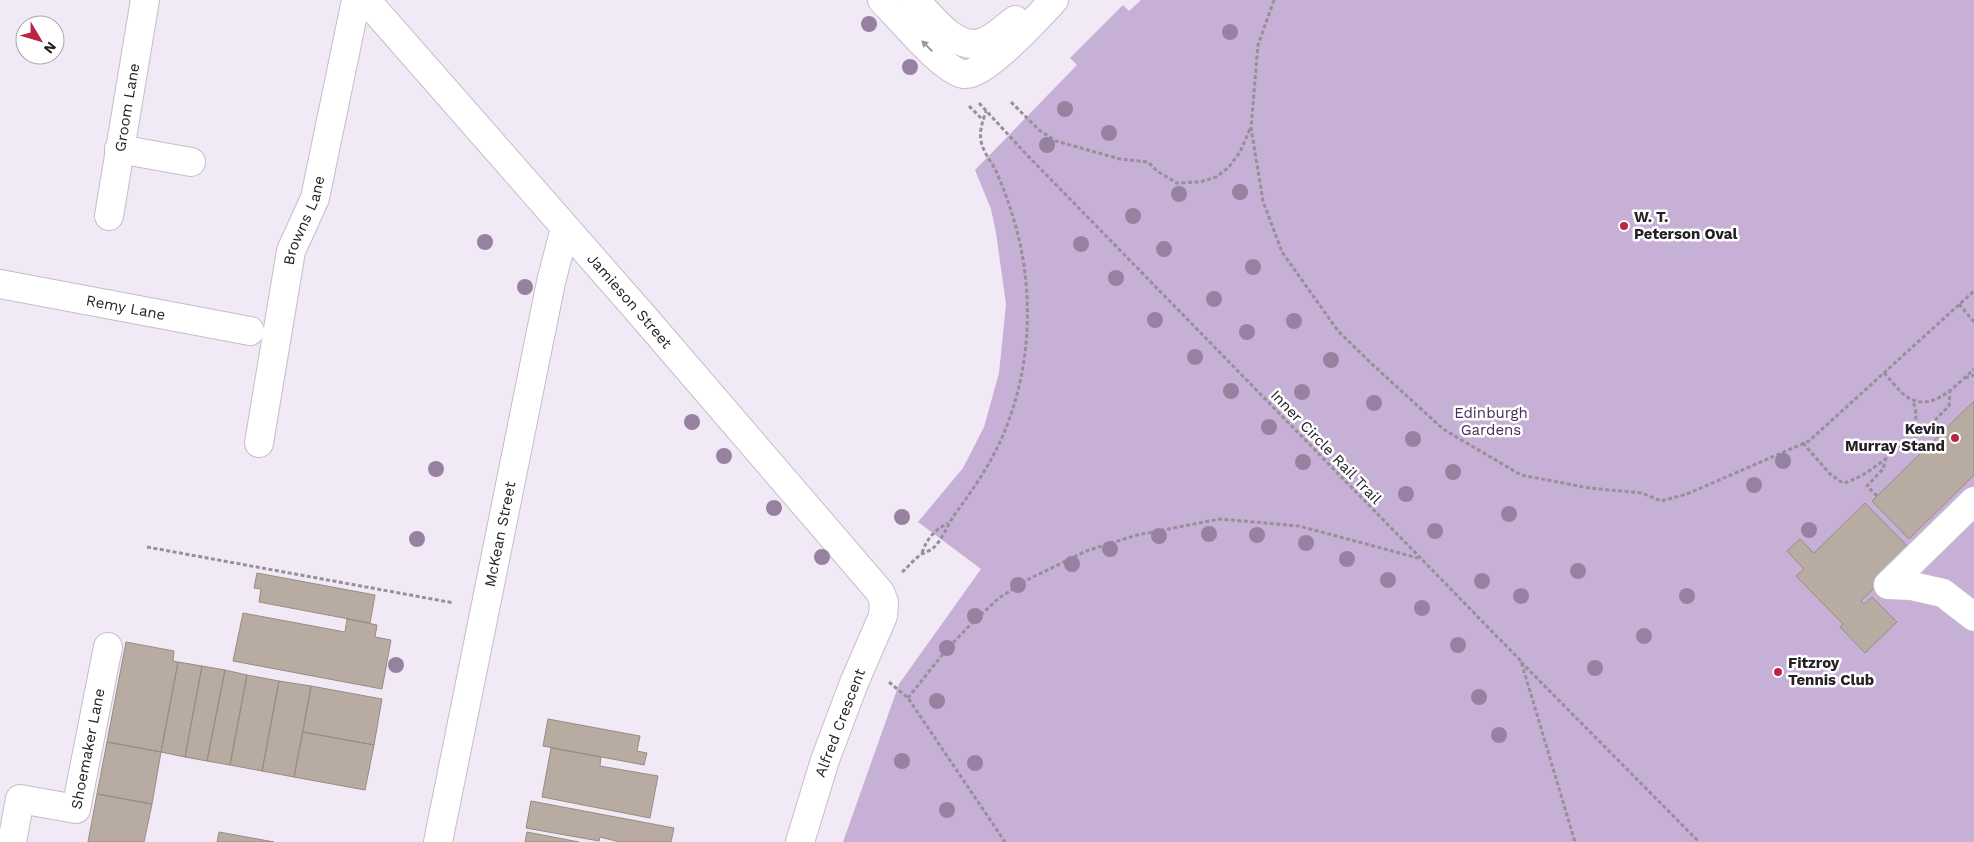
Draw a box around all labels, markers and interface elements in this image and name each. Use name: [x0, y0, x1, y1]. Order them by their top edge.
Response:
north arrow: [15, 15, 65, 65]
text: N: [41, 39, 60, 57]
one-way arrow: [921, 40, 933, 52]
street label: Groom Lane: [111, 62, 143, 153]
street label: Browns Lane: [280, 174, 328, 266]
place label: W. T. Peterson Oval: [1634, 208, 1737, 243]
marker: W. T. Peterson Oval: [1618, 220, 1630, 232]
street label: Jamieson Street: [583, 250, 676, 353]
street label: Remy Lane: [85, 291, 167, 324]
street label: Inner Circle Rail Trail: [1267, 386, 1385, 508]
park label: Edinburgh Gardens: [1454, 404, 1528, 439]
place label: Kevin Murray Stand: [1845, 420, 1945, 455]
marker: Kevin Murray Stand: [1949, 432, 1961, 444]
street label: McKean Street: [481, 479, 520, 588]
place label: Fitzroy Tennis Club: [1788, 654, 1874, 689]
street label: Alfred Crescent: [811, 666, 869, 780]
marker: Fitzroy Tennis Club: [1772, 666, 1784, 678]
street label: Shoemaker Lane: [67, 687, 109, 811]

